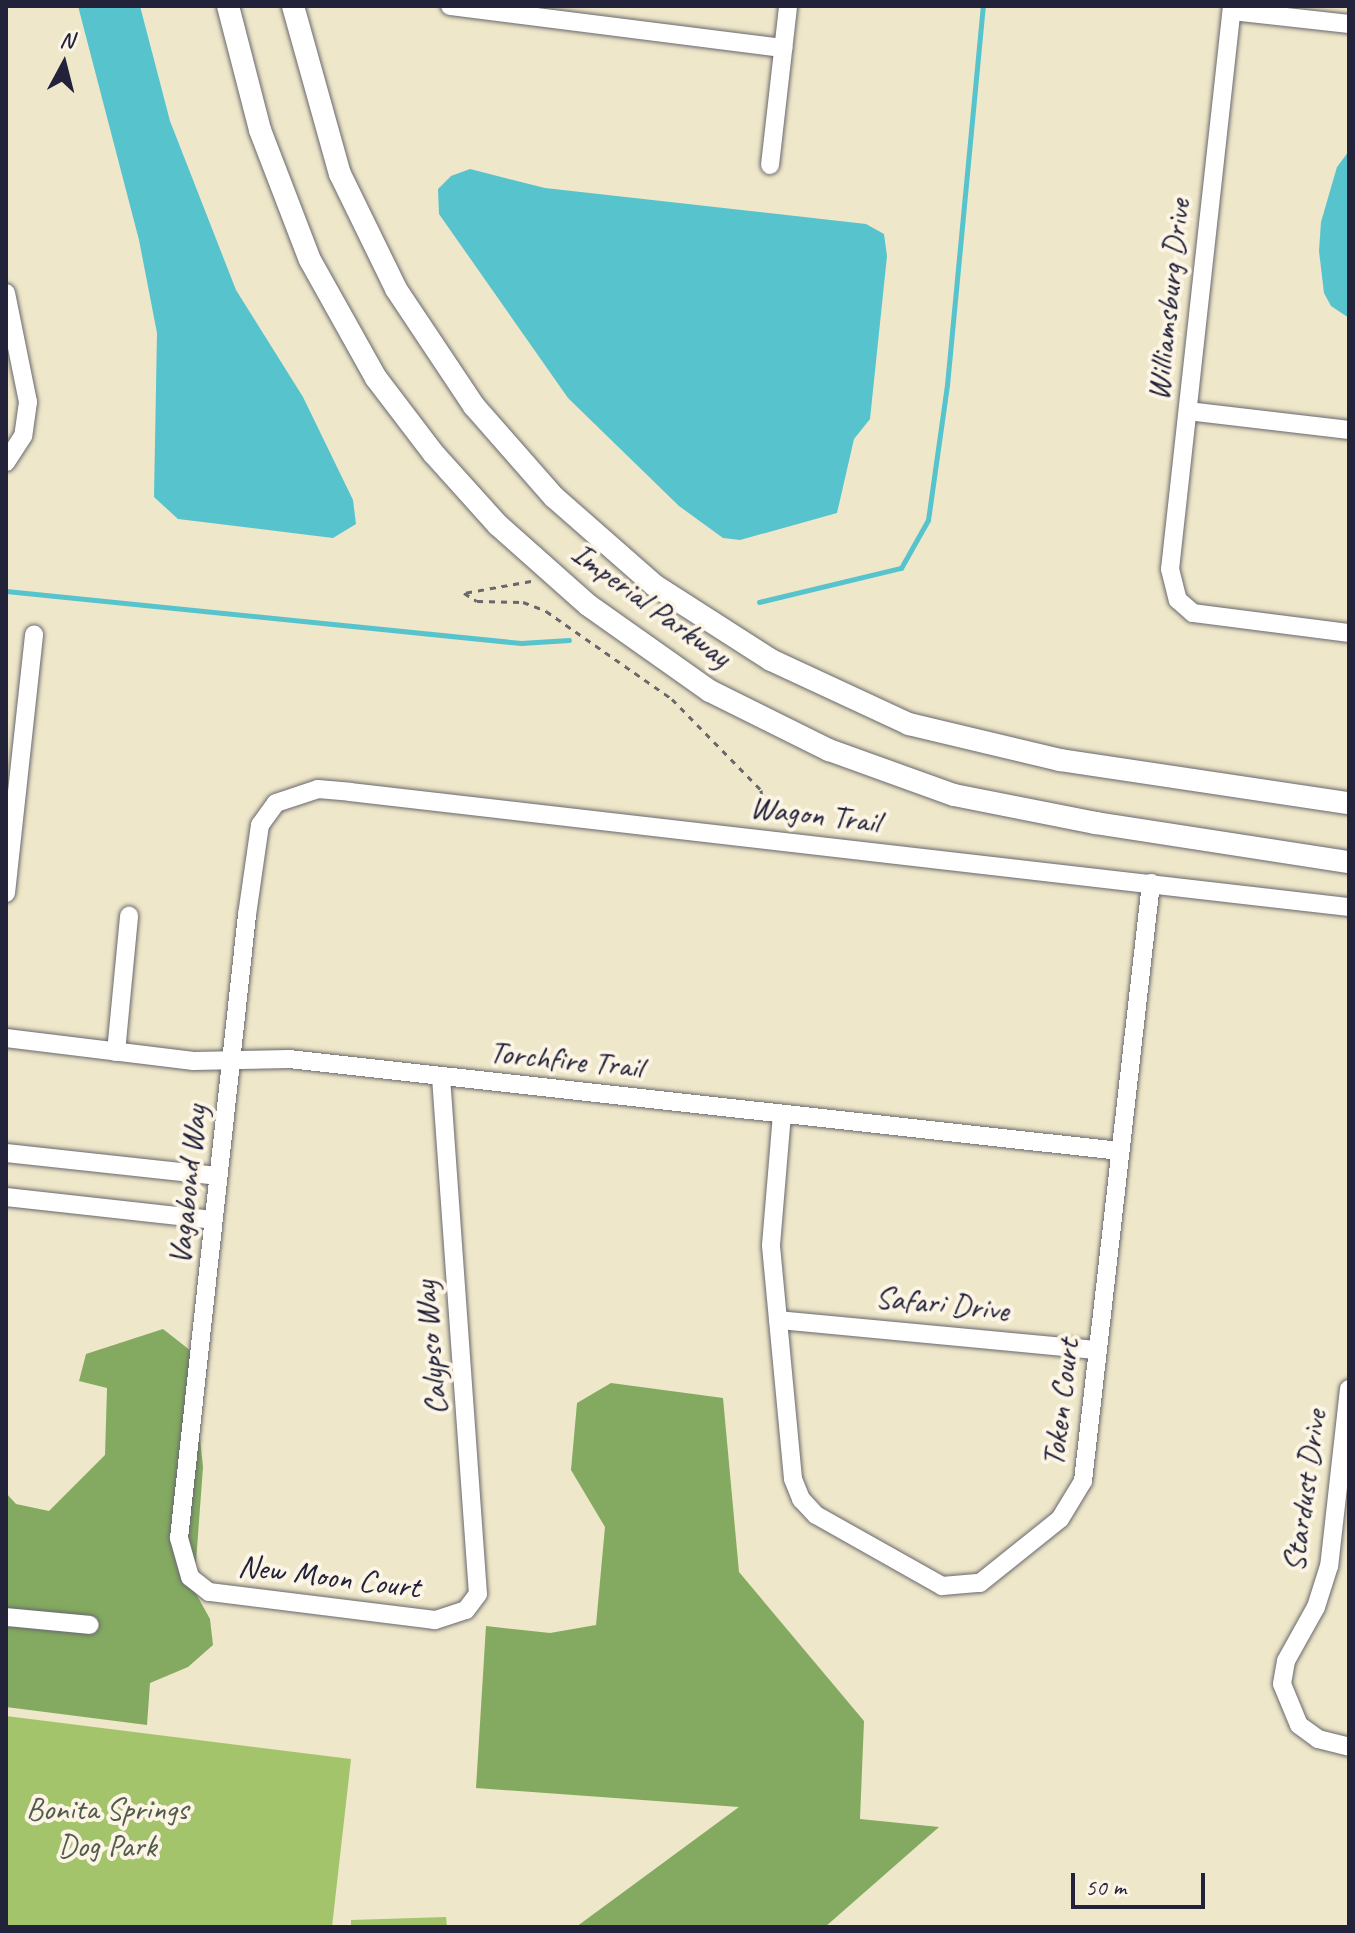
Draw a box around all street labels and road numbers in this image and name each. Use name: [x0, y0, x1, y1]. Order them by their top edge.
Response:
street label: Williamsburg Drive: [1139, 197, 1199, 403]
street label: Imperial Parkway: [564, 534, 738, 676]
street label: Wagon Trail: [748, 788, 882, 842]
street label: Torchfire Trail: [488, 1033, 644, 1087]
street label: Vagabond Way: [161, 1104, 215, 1266]
street label: Safari Drive: [873, 1278, 1011, 1330]
street label: Calypso Way: [406, 1279, 456, 1417]
street label: Token Court: [1034, 1337, 1088, 1469]
street label: Stardust Drive: [1275, 1407, 1335, 1575]
street label: New Moon Court: [236, 1547, 422, 1607]

